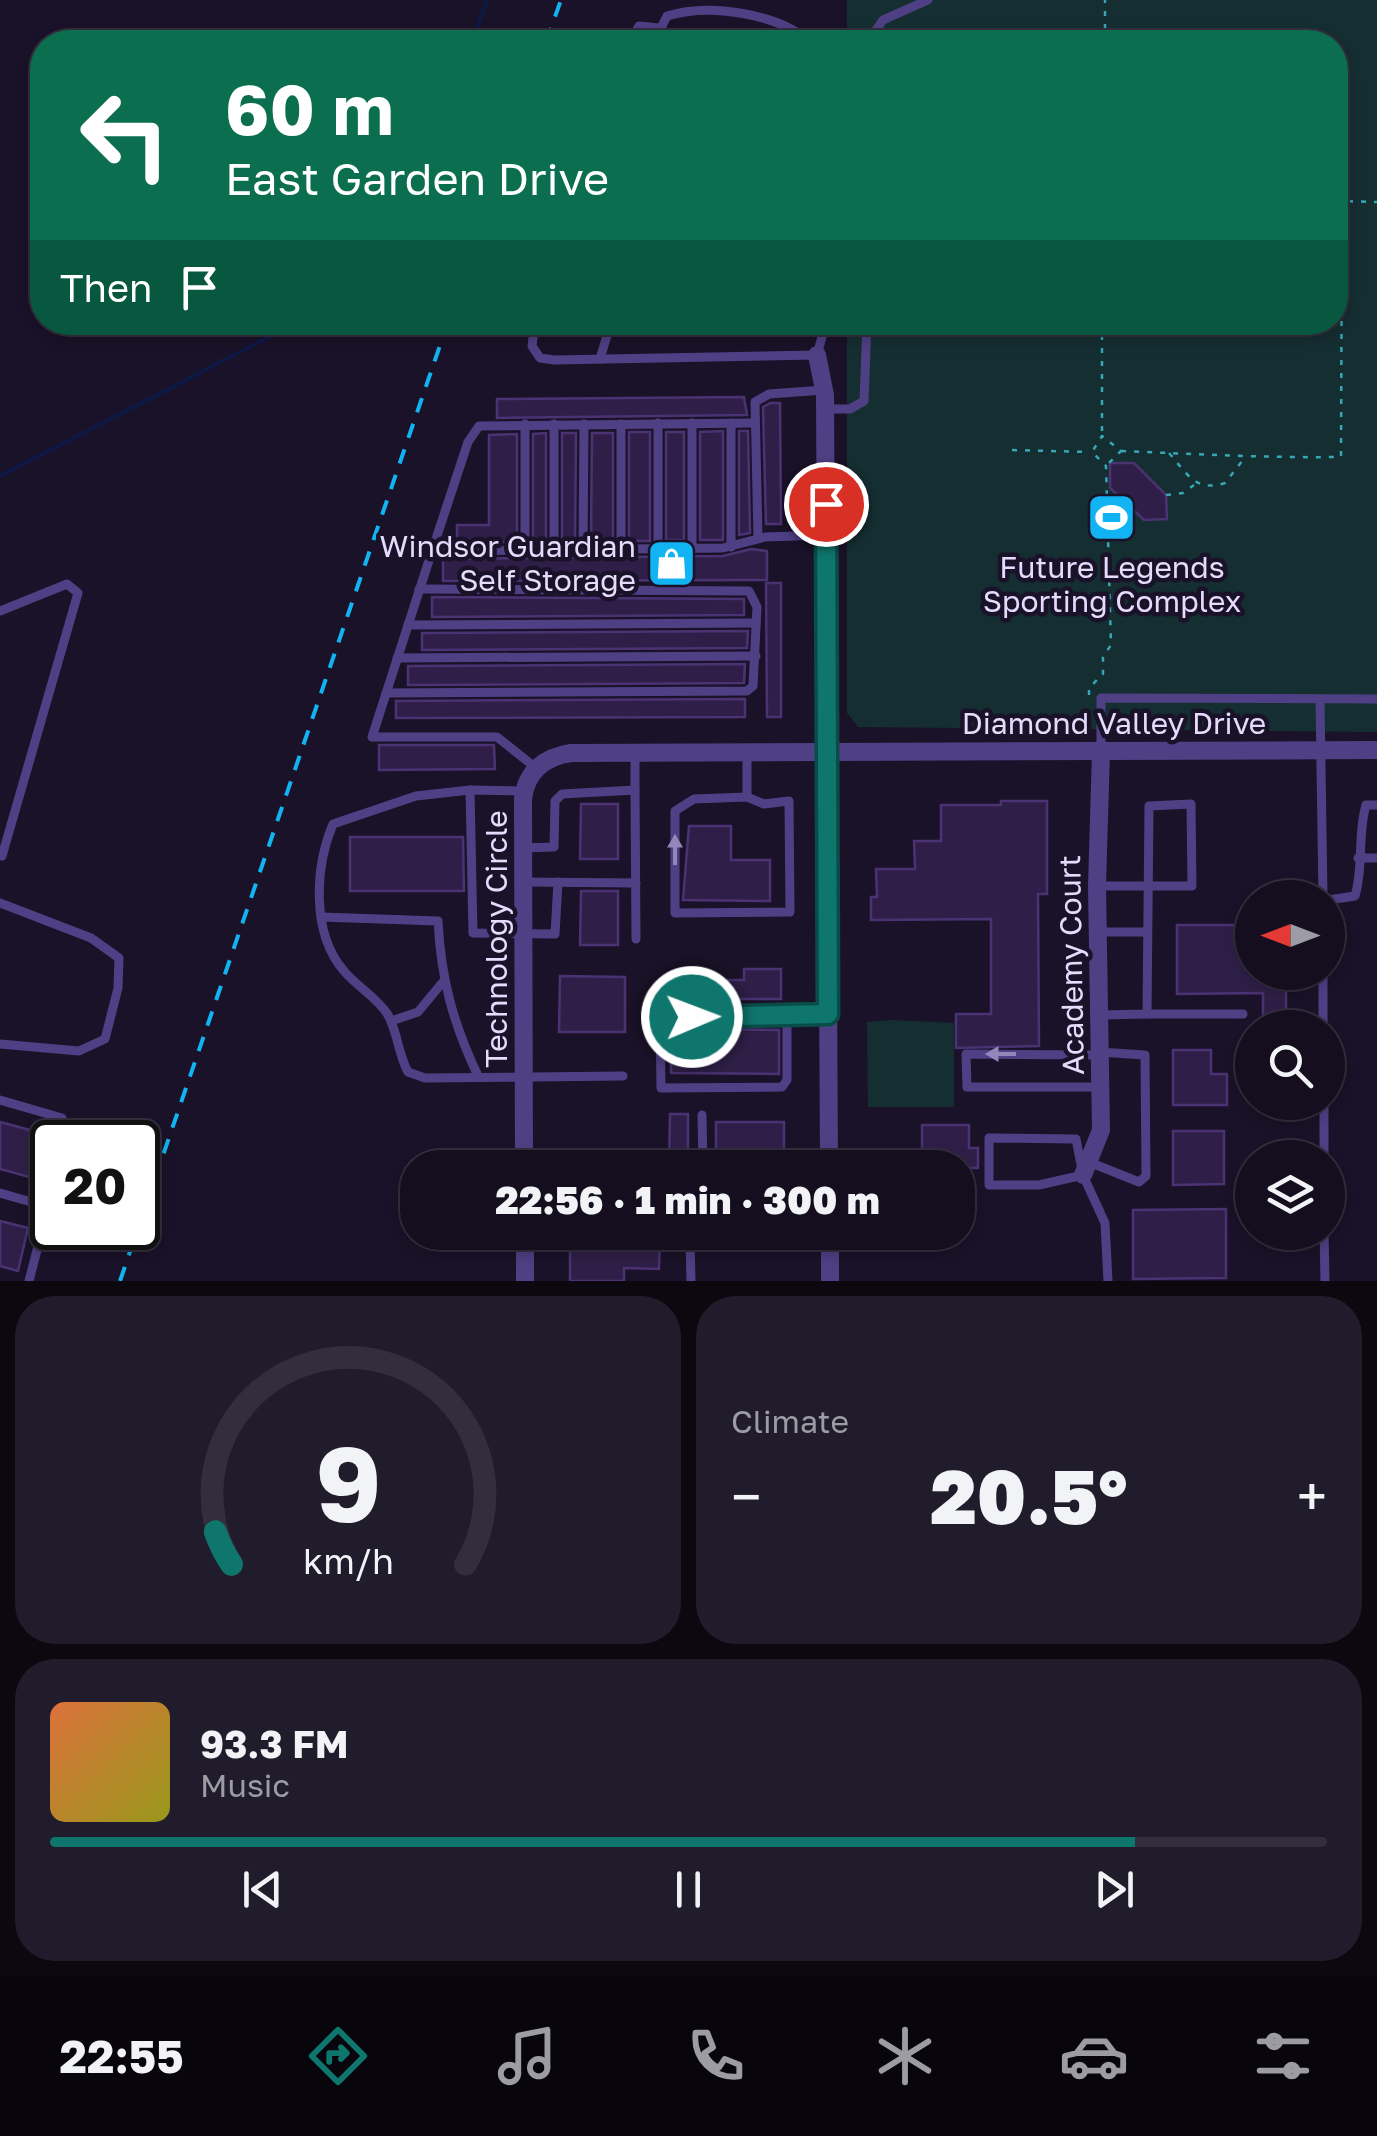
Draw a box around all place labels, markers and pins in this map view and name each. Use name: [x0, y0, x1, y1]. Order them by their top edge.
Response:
pin: [784, 462, 869, 547]
sports icon: Future Legends Sporting Complex: [1086, 492, 1138, 544]
place label: Windsor Guardian Self Storage: [380, 528, 636, 598]
shop icon: Windsor Guardian Self Storage: [645, 537, 697, 589]
place label: Future Legends Sporting Complex: [983, 549, 1241, 619]

